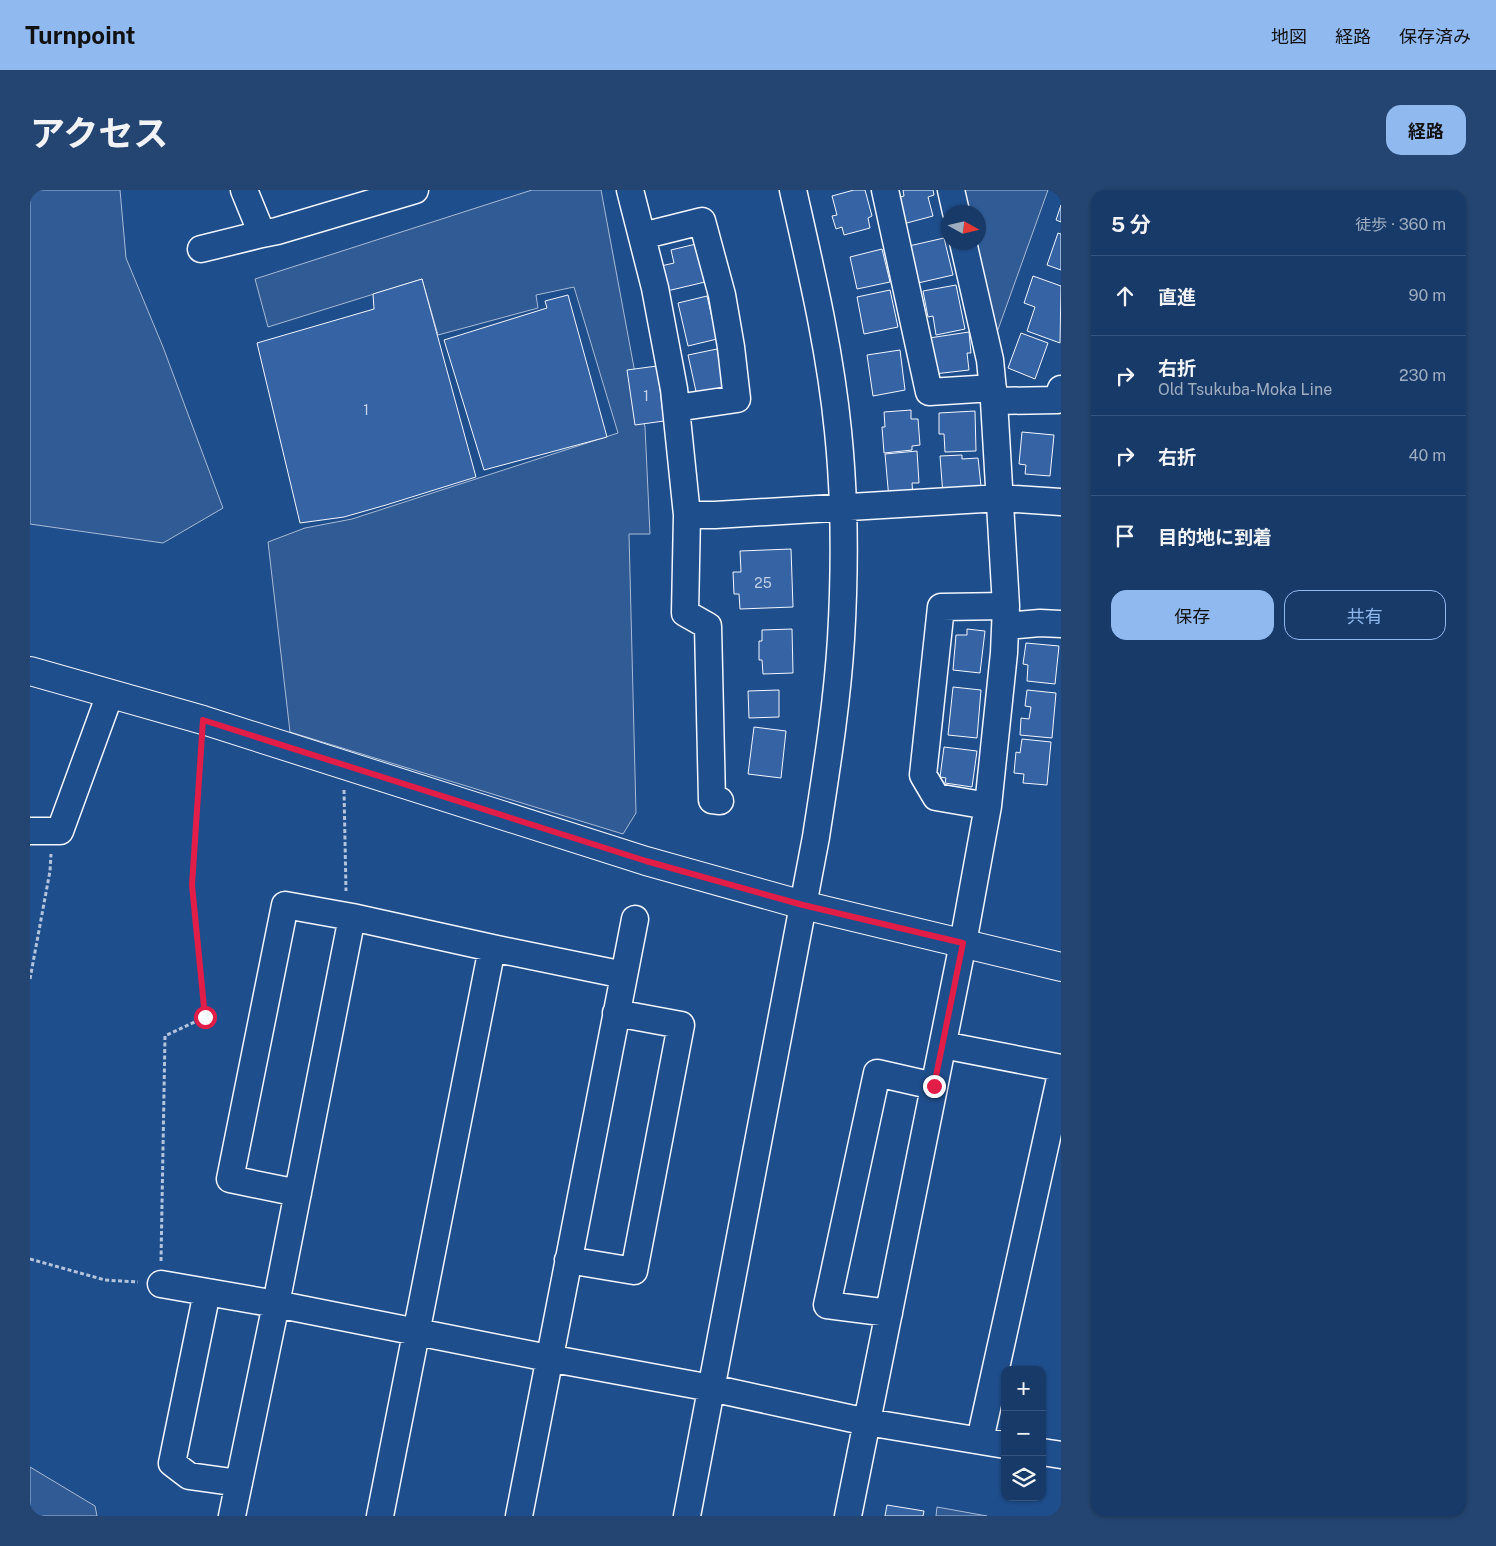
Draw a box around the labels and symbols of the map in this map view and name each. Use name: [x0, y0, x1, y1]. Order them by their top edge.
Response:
north arrow: [941, 205, 986, 250]
house number: 1: [643, 388, 649, 404]
house number: 1: [363, 402, 369, 418]
house number: 25: [754, 575, 772, 591]
route start: [194, 1006, 217, 1029]
route end: [923, 1075, 946, 1098]

